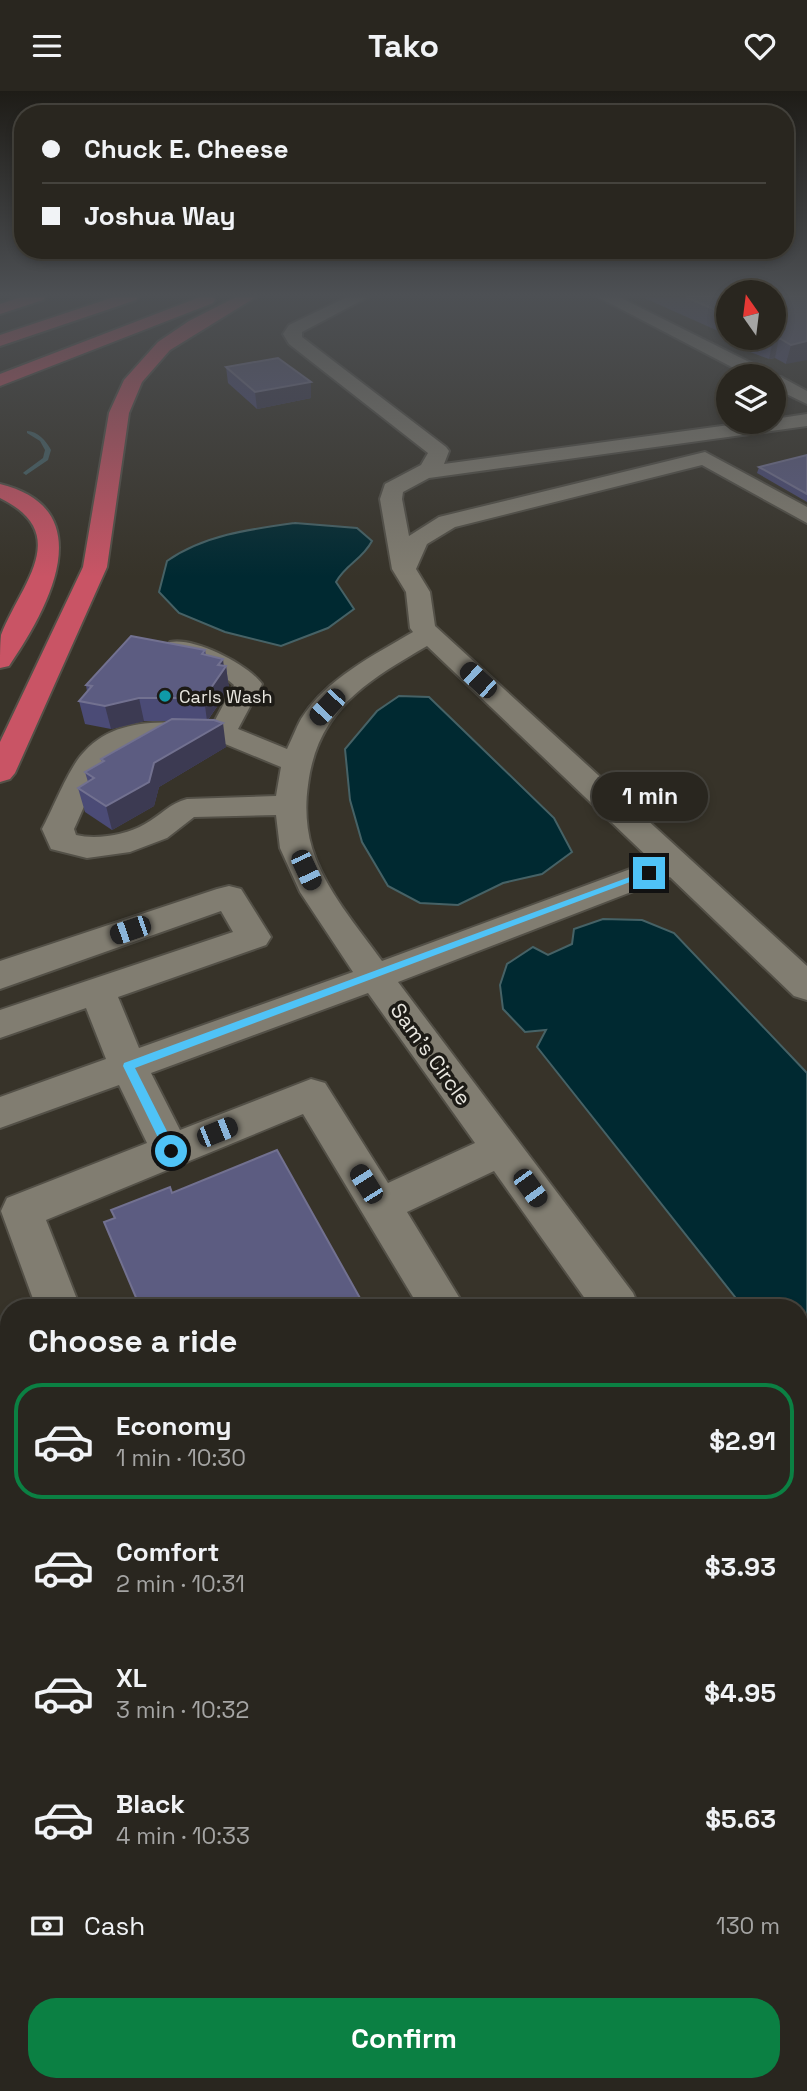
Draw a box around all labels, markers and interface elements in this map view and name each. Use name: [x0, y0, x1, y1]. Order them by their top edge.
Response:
text: Tako: [368, 26, 439, 66]
icon: menu: [28, 27, 66, 65]
icon: heart: [741, 27, 779, 65]
text: Chuck E. Cheese: [84, 132, 288, 166]
text: Joshua Way: [84, 199, 236, 233]
north arrow: [716, 280, 786, 350]
map controls: [716, 280, 786, 434]
button: layers: [716, 364, 786, 434]
car: [456, 658, 501, 702]
car: [305, 684, 350, 730]
place label: Carls Wash: [179, 685, 272, 708]
marker: Carls Wash: [157, 688, 173, 704]
callout: 1 min: [591, 771, 707, 821]
text: 1 min: [622, 781, 678, 811]
car: [288, 847, 325, 893]
route end: [633, 857, 665, 889]
car: [107, 913, 154, 947]
street label: Sam's Circle: [385, 997, 477, 1111]
car: [194, 1114, 241, 1150]
route start: [155, 1135, 187, 1167]
car: [346, 1161, 387, 1207]
car: [510, 1165, 551, 1211]
text: Choose a ride: [28, 1321, 238, 1361]
text: Economy: [116, 1409, 232, 1443]
icon: car: [32, 1410, 95, 1473]
text: $2.91: [709, 1424, 776, 1458]
text: 1 min · 10:30: [116, 1443, 246, 1473]
text: Comfort: [116, 1535, 219, 1569]
icon: car: [32, 1536, 95, 1599]
text: $3.93: [705, 1550, 776, 1584]
text: 2 min · 10:31: [116, 1569, 245, 1599]
text: XL: [116, 1661, 147, 1695]
icon: car: [32, 1662, 95, 1725]
text: $4.95: [704, 1676, 776, 1710]
text: 3 min · 10:32: [116, 1695, 249, 1725]
text: Black: [116, 1787, 185, 1821]
icon: car: [32, 1788, 95, 1851]
text: $5.63: [705, 1802, 776, 1836]
text: 4 min · 10:33: [116, 1821, 250, 1851]
icon: cash: [28, 1907, 66, 1945]
text: Cash: [84, 1909, 145, 1943]
text: 130 m: [716, 1911, 780, 1941]
button: Confirm: [28, 1998, 780, 2078]

